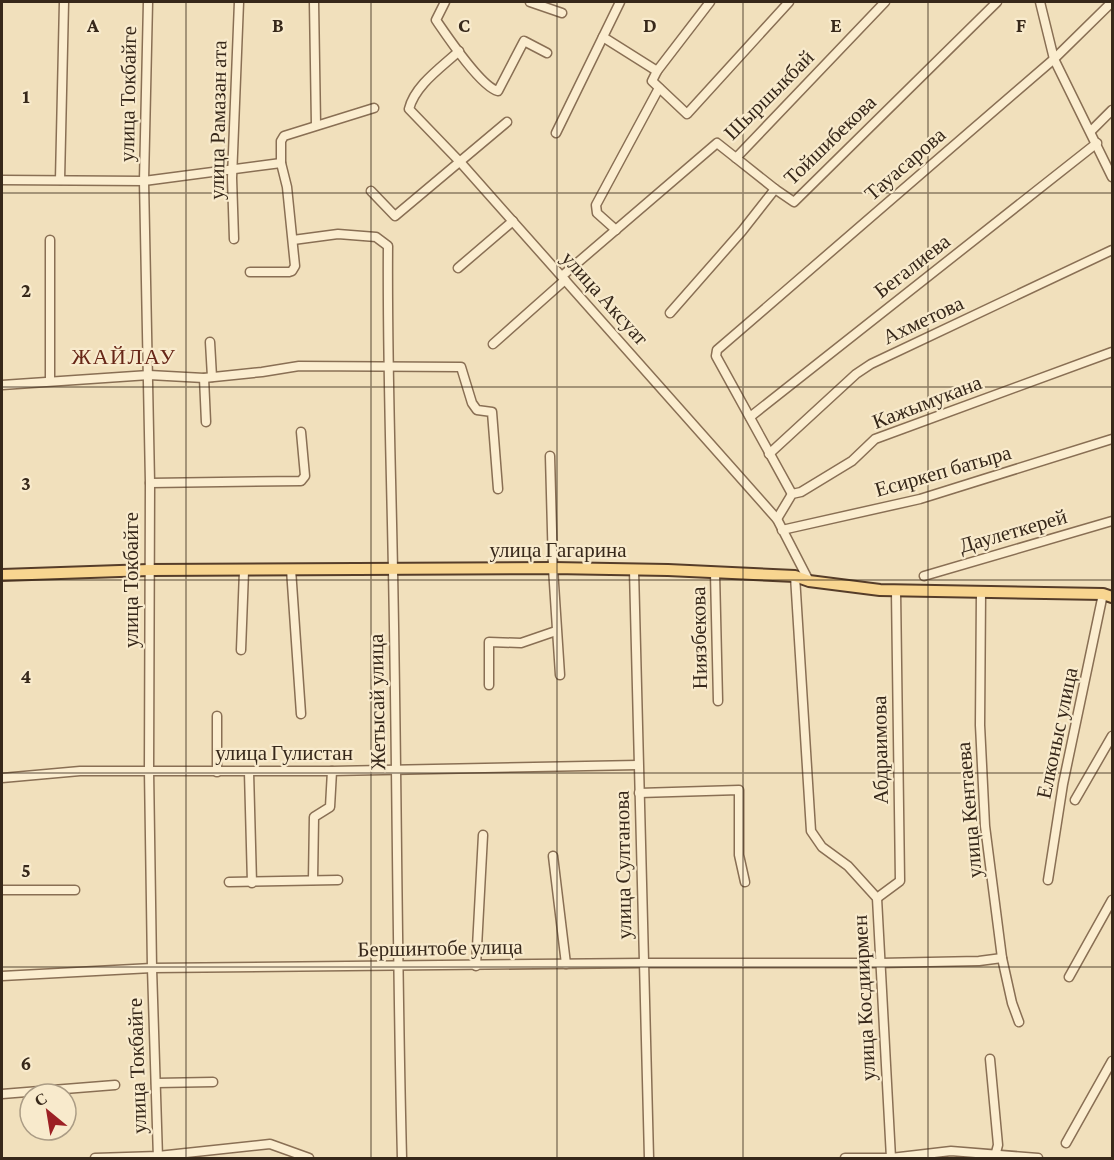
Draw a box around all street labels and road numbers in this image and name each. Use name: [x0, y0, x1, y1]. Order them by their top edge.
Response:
street label: улица Токбайге: [115, 26, 141, 162]
street label: улица Рамазан ата: [205, 39, 231, 200]
street label: Шыршыкбай: [719, 45, 819, 145]
street label: Тойшибекова: [779, 90, 882, 190]
street label: Тауасарова: [860, 122, 951, 206]
street label: Бегалиева: [869, 229, 955, 303]
street label: улица Аксуат: [557, 246, 653, 350]
street label: Ахметова: [879, 291, 968, 349]
street label: Кажымукана: [869, 370, 986, 434]
street label: Есиркеп батыра: [872, 440, 1015, 502]
street label: Даулеткерей: [956, 504, 1070, 558]
street label: улица Токбайге: [119, 512, 143, 648]
street label: улица Гагарина: [490, 538, 627, 562]
street label: Ниязбекова: [686, 586, 712, 690]
street label: Жетысай улица: [364, 633, 390, 770]
street label: Елконыс улица: [1031, 665, 1083, 801]
street label: Абдраимова: [867, 695, 893, 805]
street label: улица Кентаева: [951, 740, 987, 879]
street label: улица Гулистан: [215, 741, 353, 765]
street label: улица Султанова: [610, 790, 636, 940]
street label: улица Косдиирмен: [848, 914, 880, 1082]
street label: Бершинтобе улица: [357, 935, 524, 961]
street label: улица Токбайге: [123, 998, 151, 1134]

